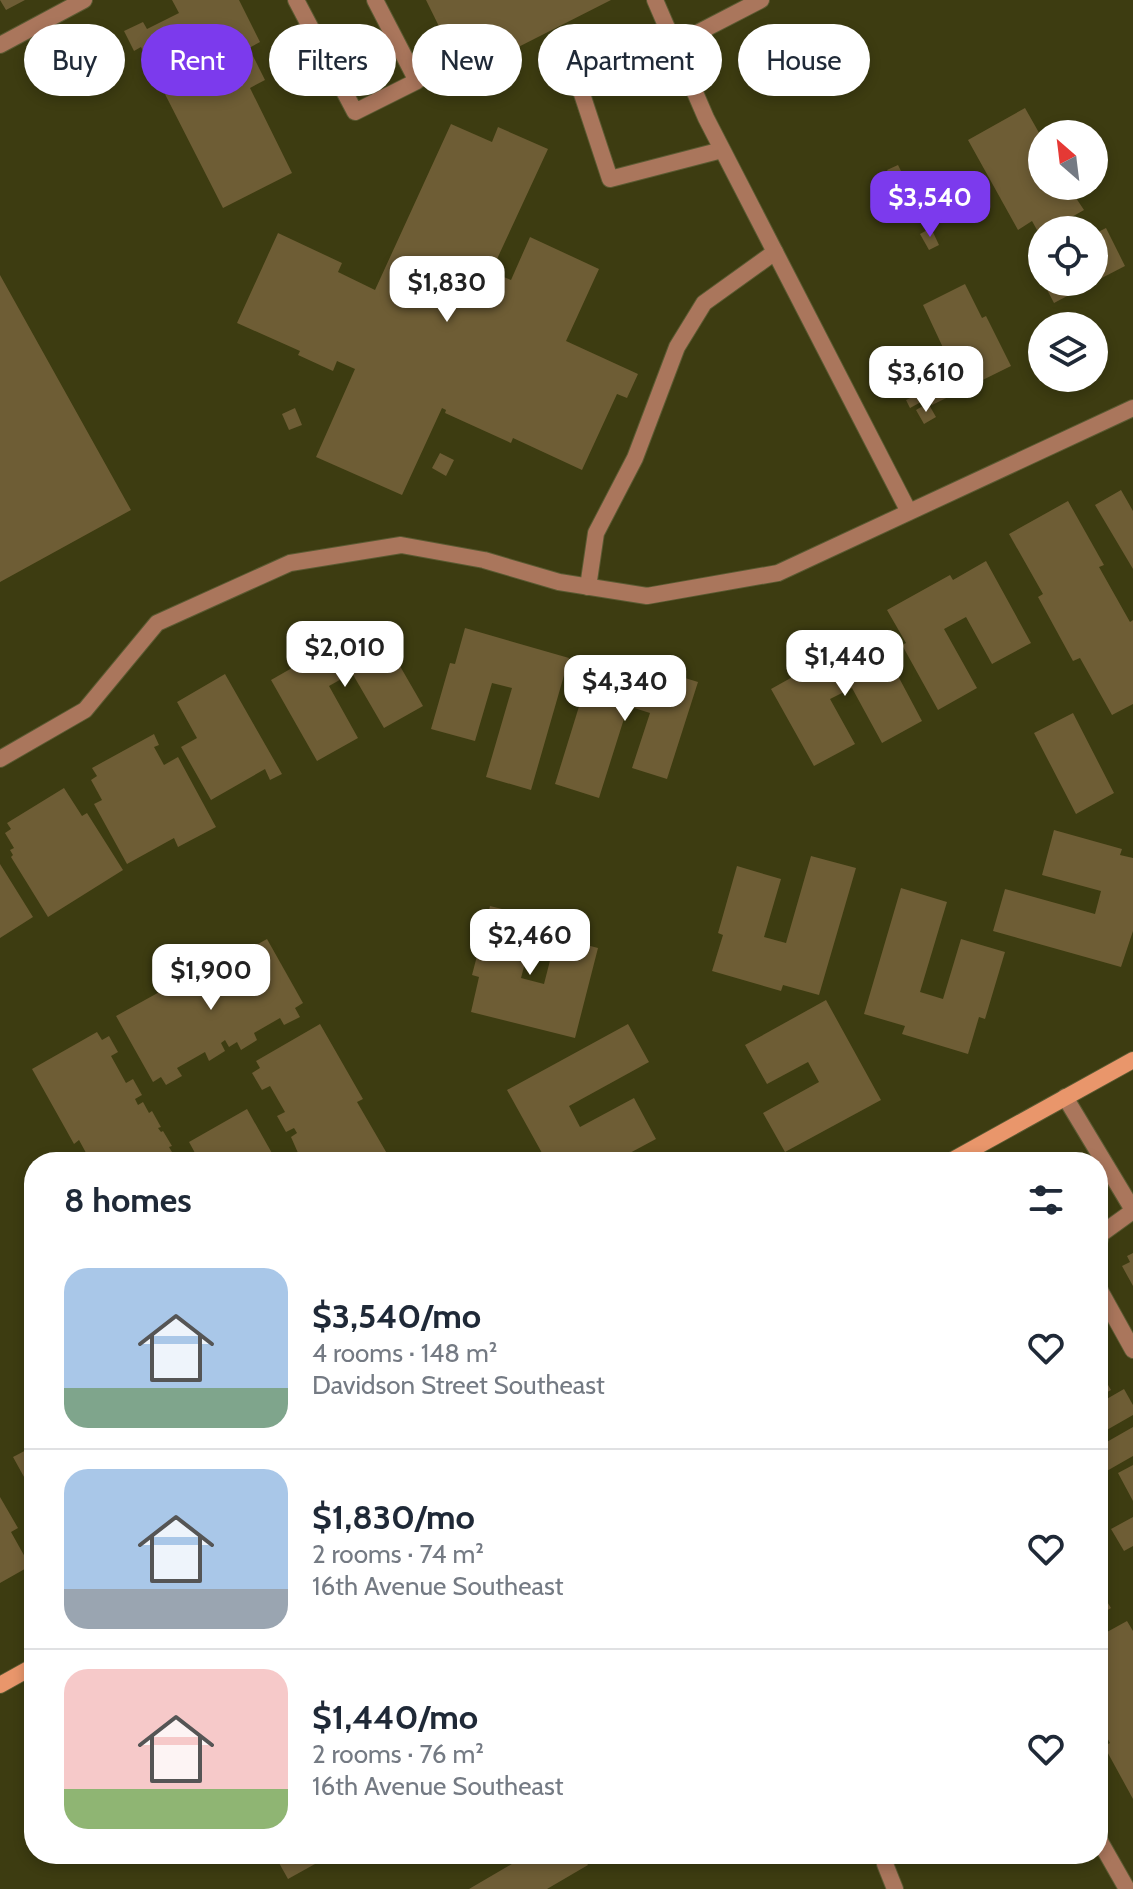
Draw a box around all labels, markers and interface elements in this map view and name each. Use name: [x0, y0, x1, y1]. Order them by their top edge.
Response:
chip: Buy: [24, 24, 125, 96]
chip: Rent: [141, 24, 253, 96]
chip: Filters: [269, 24, 396, 96]
chip: New: [412, 24, 522, 96]
chip: Apartment: [538, 24, 722, 96]
chip: House: [738, 24, 870, 96]
north arrow: [1028, 120, 1108, 200]
map controls: [1028, 120, 1108, 392]
pin: $3,540: [865, 171, 995, 239]
text: $3,540: [888, 181, 972, 213]
button: locate: [1028, 216, 1108, 296]
pin: $1,830: [382, 256, 512, 324]
text: $1,830: [408, 266, 486, 298]
button: layers: [1028, 312, 1108, 392]
pin: $3,610: [861, 346, 991, 414]
text: $3,610: [887, 356, 965, 388]
pin: $2,010: [280, 621, 410, 689]
pin: $1,440: [780, 630, 910, 698]
text: $2,010: [305, 631, 385, 663]
text: $1,440: [804, 640, 886, 672]
pin: $4,340: [560, 655, 690, 723]
text: $4,340: [582, 665, 668, 697]
pin: $2,460: [465, 909, 595, 977]
text: $2,460: [488, 919, 572, 951]
pin: $1,900: [146, 944, 276, 1012]
text: $1,900: [170, 954, 252, 986]
icon: filters: [1024, 1178, 1068, 1222]
text: 8 homes: [64, 1179, 192, 1221]
text: $3,540/mo: [312, 1295, 481, 1337]
icon: home: [128, 1300, 224, 1396]
icon: heart: [1024, 1326, 1068, 1370]
text: 4 rooms · 148 m²: [312, 1337, 497, 1369]
text: Davidson Street Southeast: [312, 1369, 605, 1401]
text: $1,830/mo: [312, 1496, 475, 1538]
icon: home: [128, 1501, 224, 1597]
icon: heart: [1024, 1527, 1068, 1571]
text: 2 rooms · 74 m²: [312, 1538, 484, 1570]
text: 16th Avenue Southeast: [312, 1570, 564, 1602]
text: $1,440/mo: [312, 1696, 478, 1738]
icon: home: [128, 1701, 224, 1797]
icon: heart: [1024, 1727, 1068, 1771]
text: 2 rooms · 76 m²: [312, 1738, 484, 1770]
text: 16th Avenue Southeast: [312, 1770, 564, 1802]

